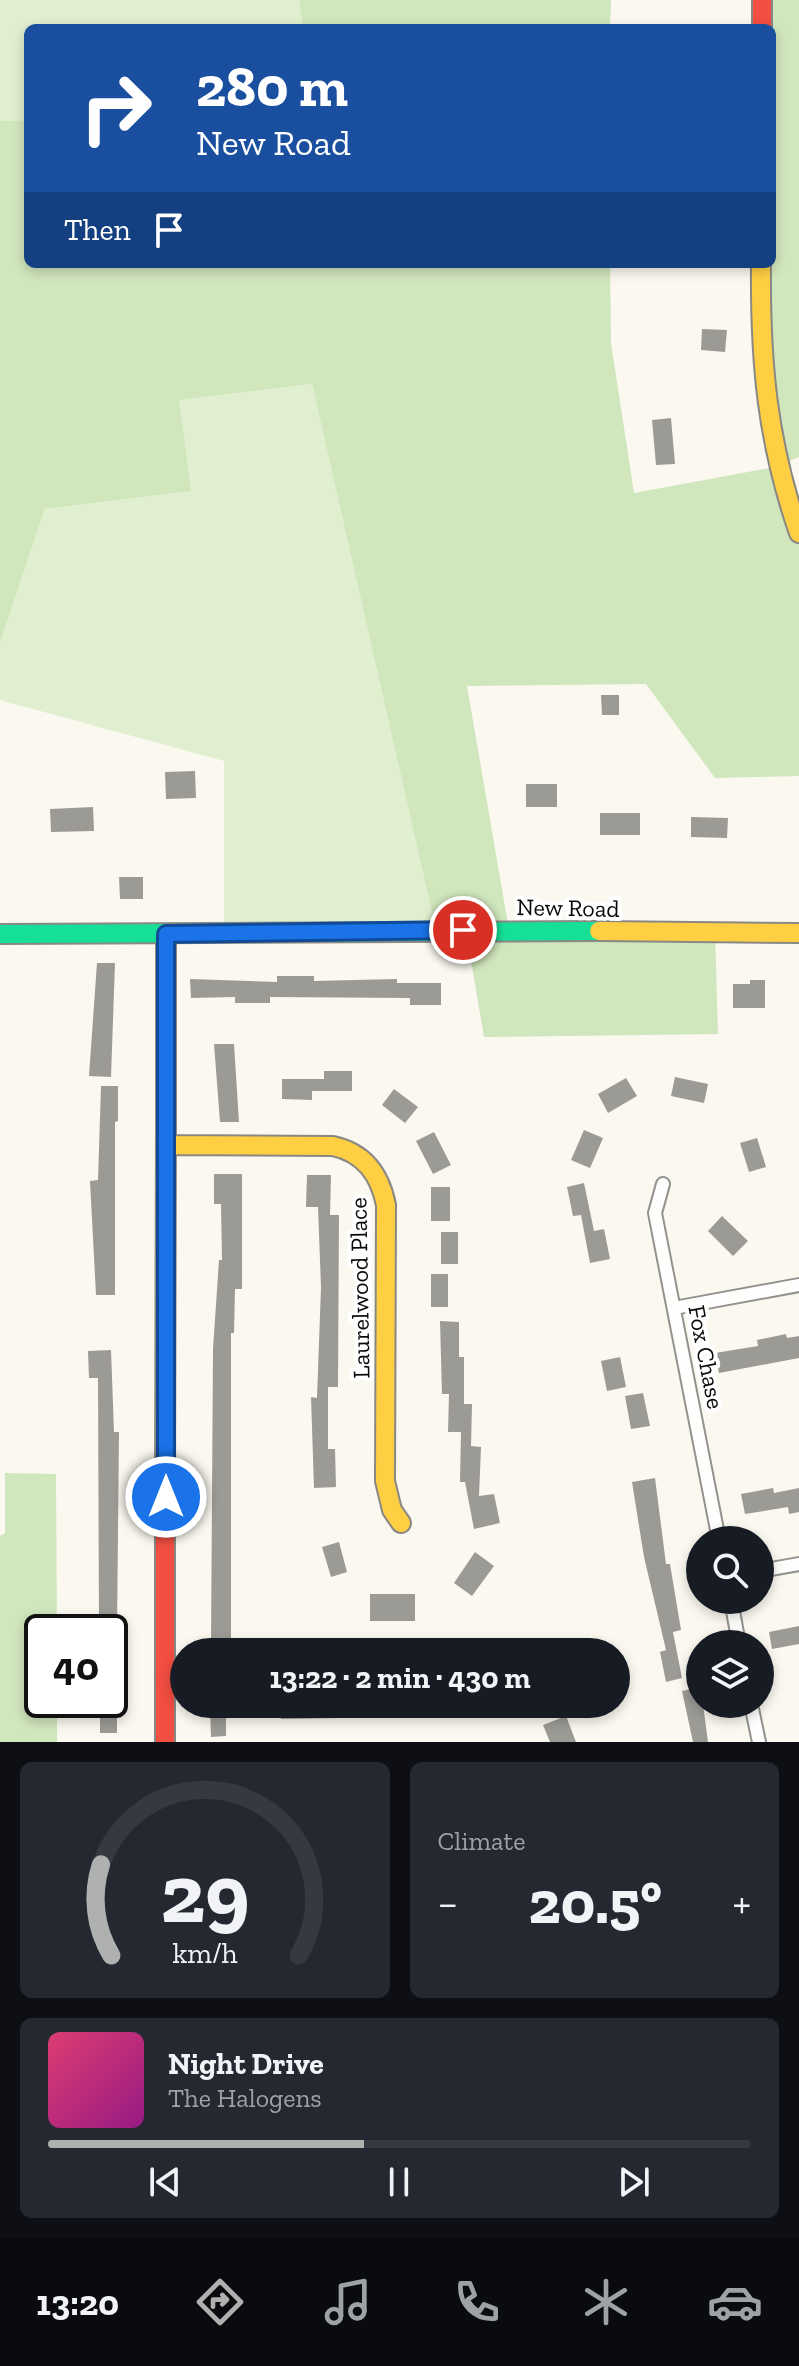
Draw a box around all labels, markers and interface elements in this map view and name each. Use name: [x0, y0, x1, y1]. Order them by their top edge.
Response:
text: 280 m: [196, 53, 348, 120]
icon: right: [64, 56, 168, 160]
text: New Road: [196, 121, 351, 164]
icon: arrive: [147, 208, 191, 252]
text: Then: [64, 212, 131, 248]
street label: New Road: [516, 892, 620, 923]
pin: [429, 896, 497, 964]
icon: arrive: [441, 908, 485, 952]
street label: Laurelwood Place: [343, 1197, 376, 1379]
street label: Fox Chase: [682, 1303, 731, 1411]
position arrow: [124, 1455, 208, 1539]
map controls: [686, 1526, 774, 1718]
button: search: [686, 1526, 774, 1614]
speed limit sign: 40: [24, 1614, 128, 1718]
button: layers: [686, 1630, 774, 1718]
text: 13:22 · 2 min · 430 m: [269, 1660, 531, 1696]
text: Climate: [438, 1825, 525, 1857]
text: 29: [160, 1843, 249, 1943]
text: 20.5°: [529, 1866, 662, 1938]
text: −: [438, 1876, 458, 1929]
text: +: [732, 1876, 751, 1929]
text: km/h: [172, 1936, 237, 1970]
text: Night Drive: [168, 2046, 324, 2082]
text: The Halogens: [168, 2082, 322, 2114]
icon: previous: [143, 2160, 187, 2204]
icon: pause: [377, 2160, 421, 2204]
icon: next: [612, 2160, 656, 2204]
icon: directions: [192, 2274, 248, 2330]
icon: music: [320, 2274, 376, 2330]
icon: phone: [449, 2274, 505, 2330]
icon: climate: [578, 2274, 634, 2330]
icon: car: [707, 2274, 763, 2330]
text: 13:20: [36, 2281, 119, 2324]

